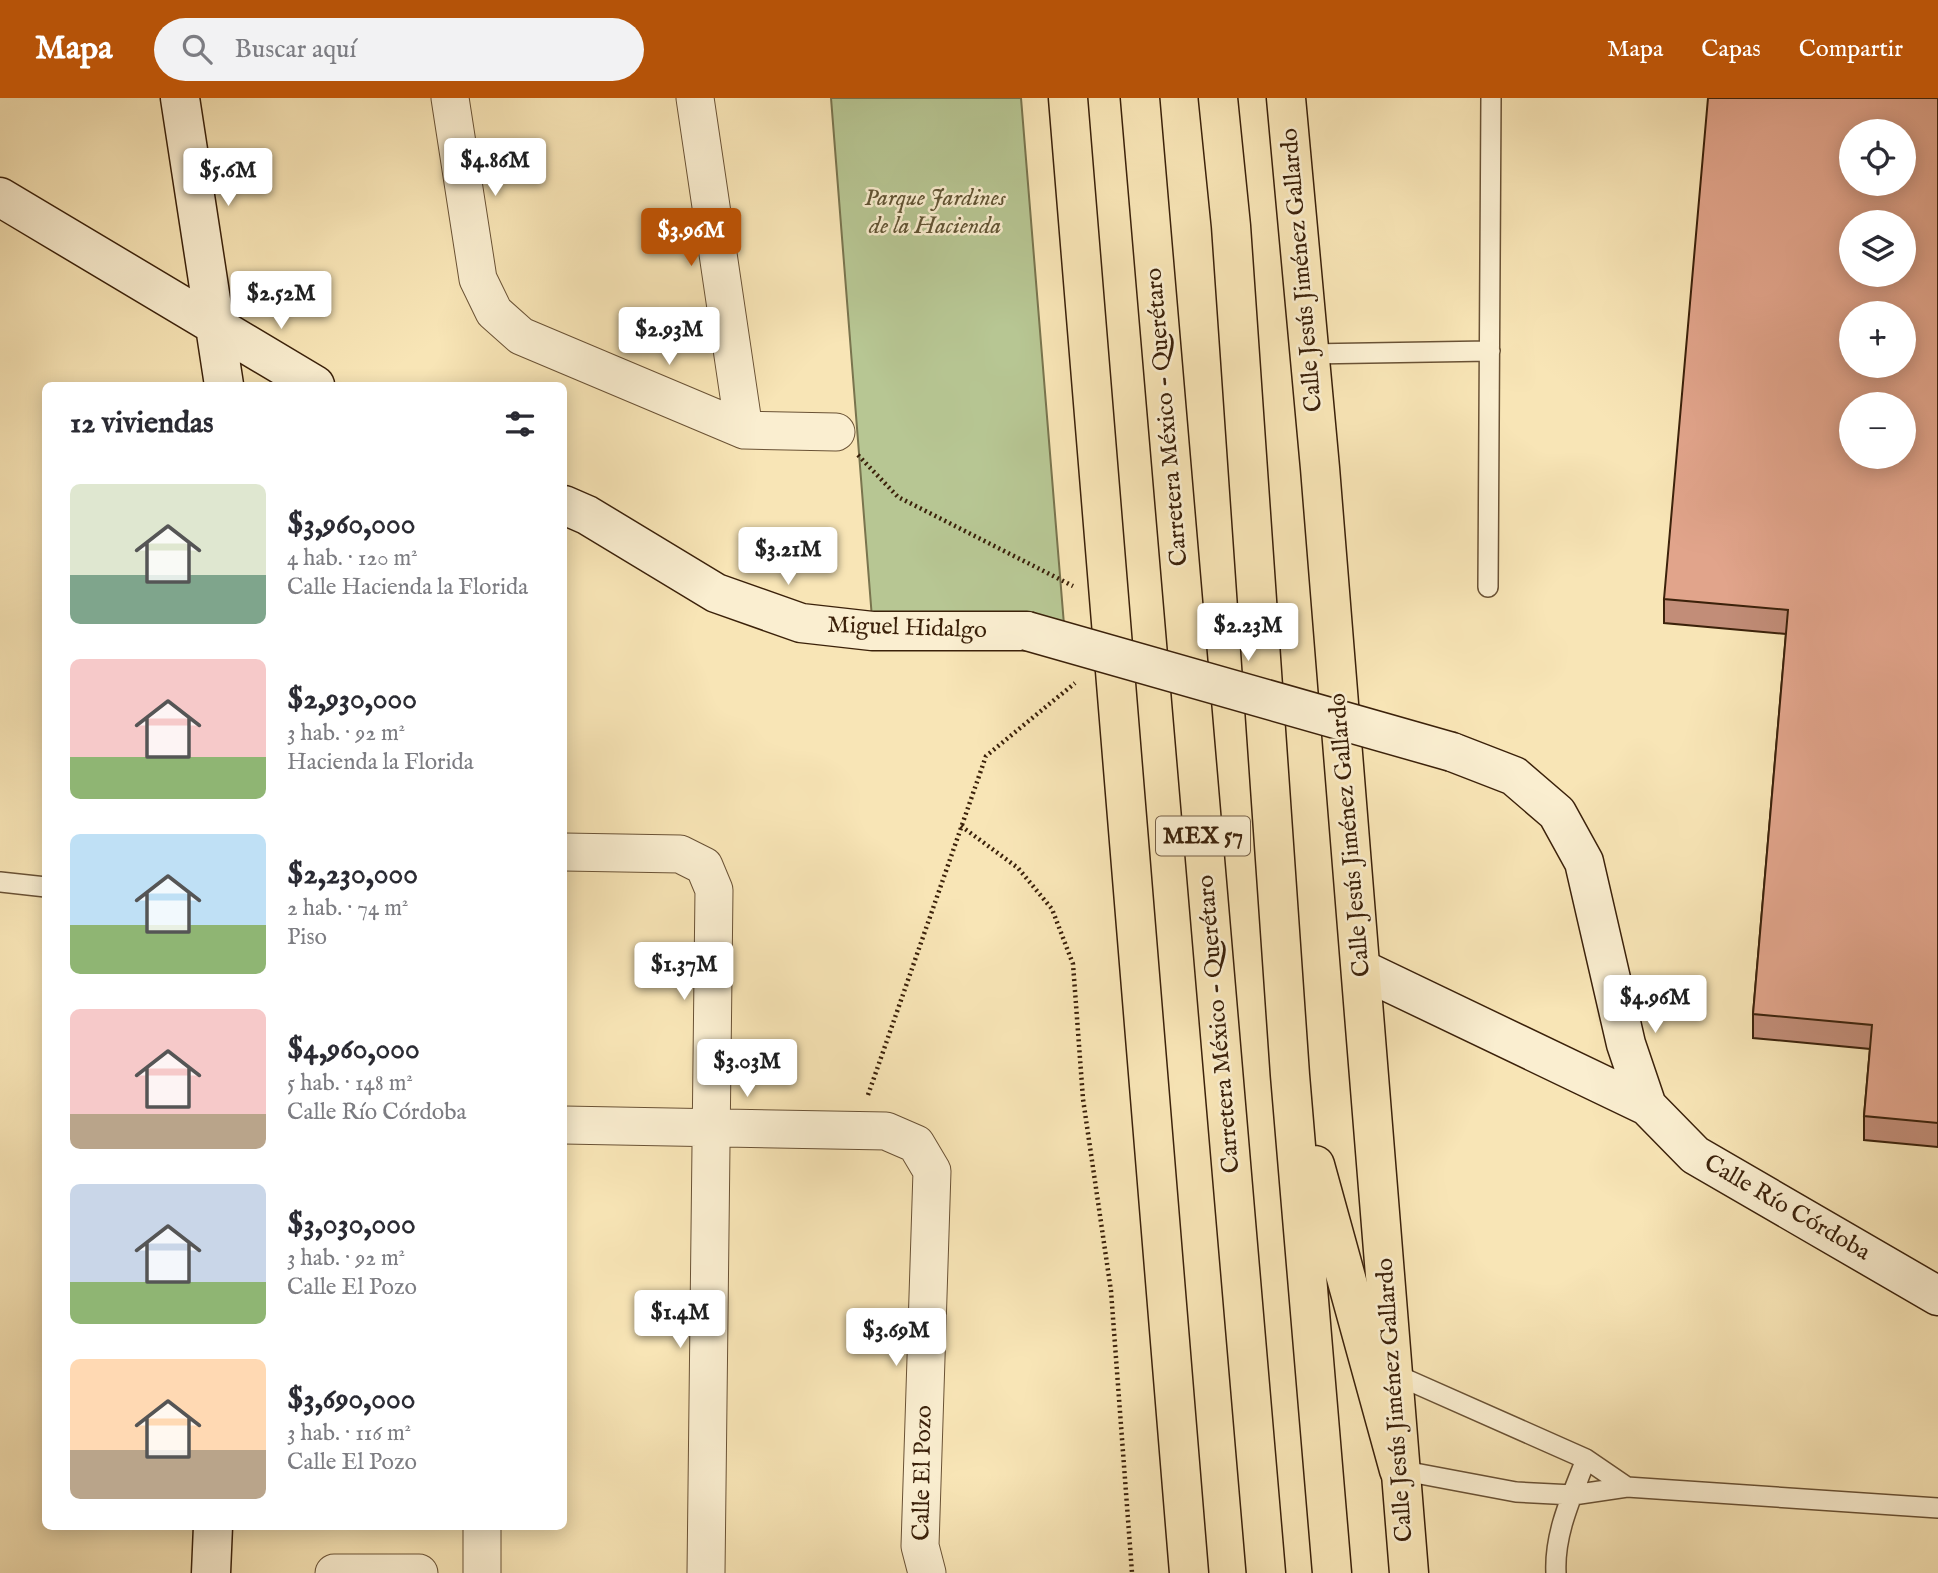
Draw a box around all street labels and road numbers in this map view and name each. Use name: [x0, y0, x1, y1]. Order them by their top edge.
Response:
street label: Calle Jesús Jiménez Gallardo: [1274, 127, 1330, 413]
street label: Carretera México - Querétaro: [1139, 266, 1195, 567]
street label: Miguel Hidalgo: [827, 610, 987, 646]
street label: Calle Jesús Jiménez Gallardo: [1322, 692, 1378, 978]
road number: MEX 57: [1156, 816, 1250, 856]
street label: Carretera México - Querétaro: [1191, 873, 1247, 1174]
street label: Calle Río Córdoba: [1698, 1148, 1876, 1269]
street label: Calle Jesús Jiménez Gallardo: [1370, 1257, 1420, 1543]
street label: Calle El Pozo: [906, 1405, 940, 1541]

